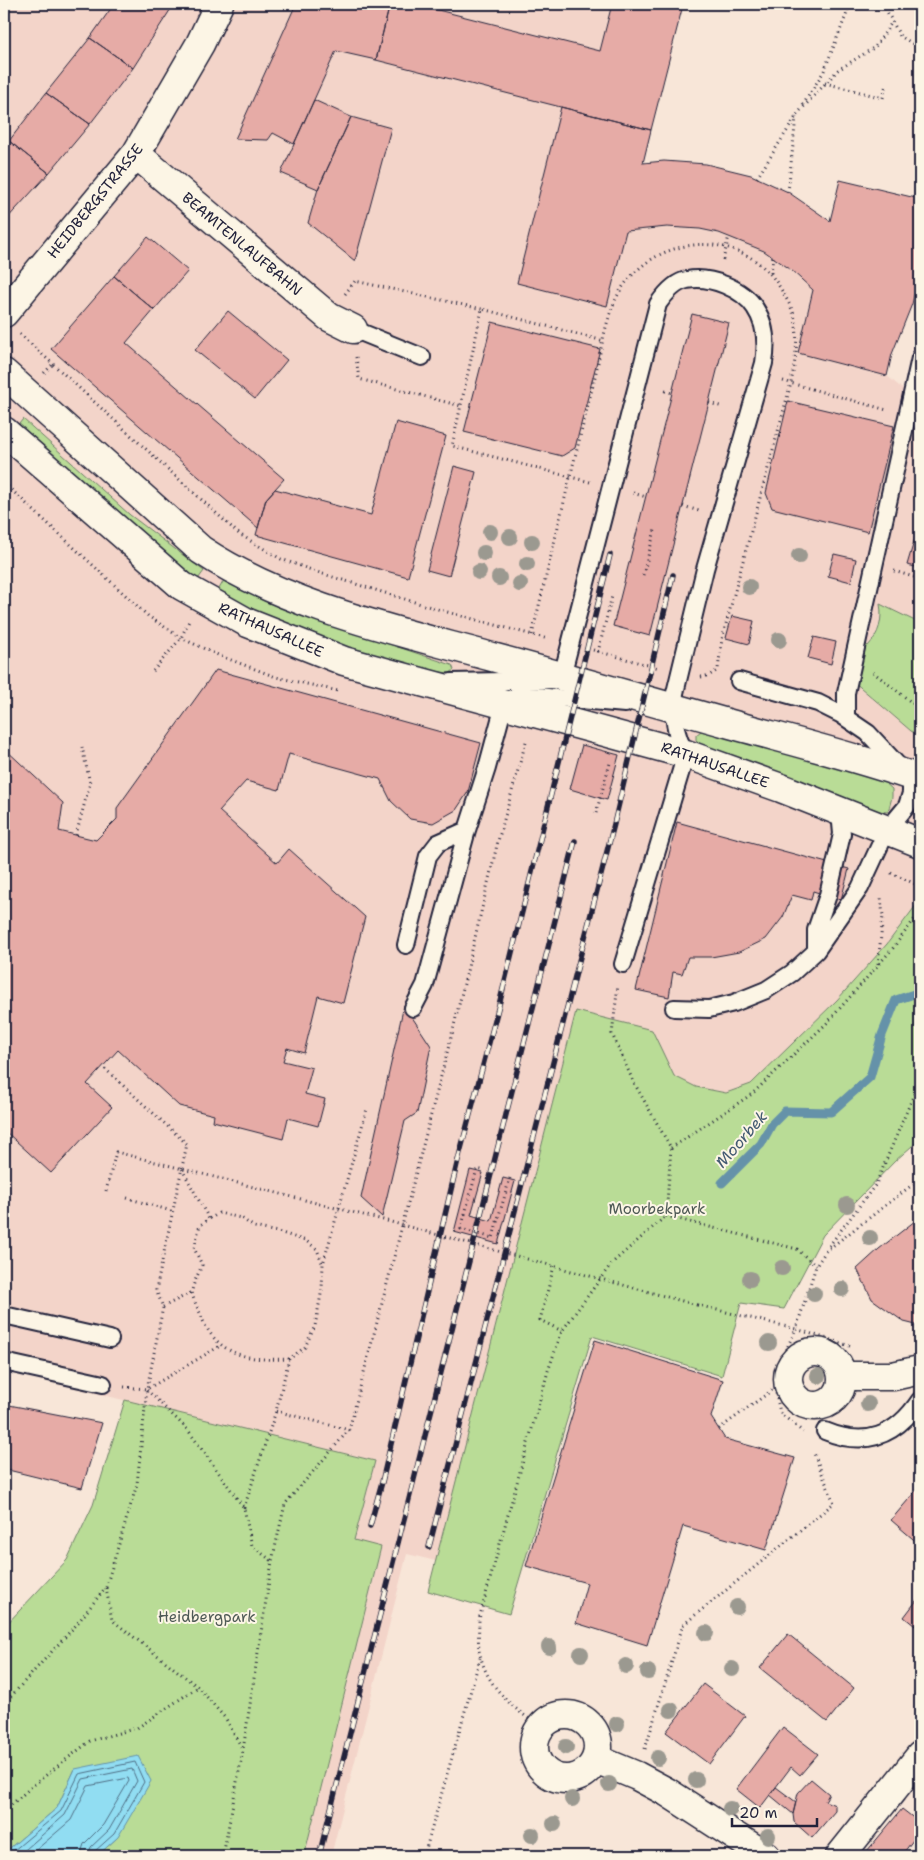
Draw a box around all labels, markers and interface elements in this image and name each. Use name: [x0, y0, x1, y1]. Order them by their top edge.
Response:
street label: HEIDBERGSTRASSE: [42, 139, 148, 263]
street label: BEAMTENLAUFBAHN: [178, 188, 306, 300]
street label: RATHAUSALLEE: [215, 598, 327, 662]
street label: RATHAUSALLEE: [658, 737, 772, 793]
water label: Moorbek: [711, 1106, 772, 1172]
park label: Moorbekpark: [608, 1199, 706, 1219]
park label: Heidbergpark: [158, 1607, 256, 1627]
scale bar: [732, 1795, 816, 1827]
text: 20 m: [739, 1803, 778, 1823]

